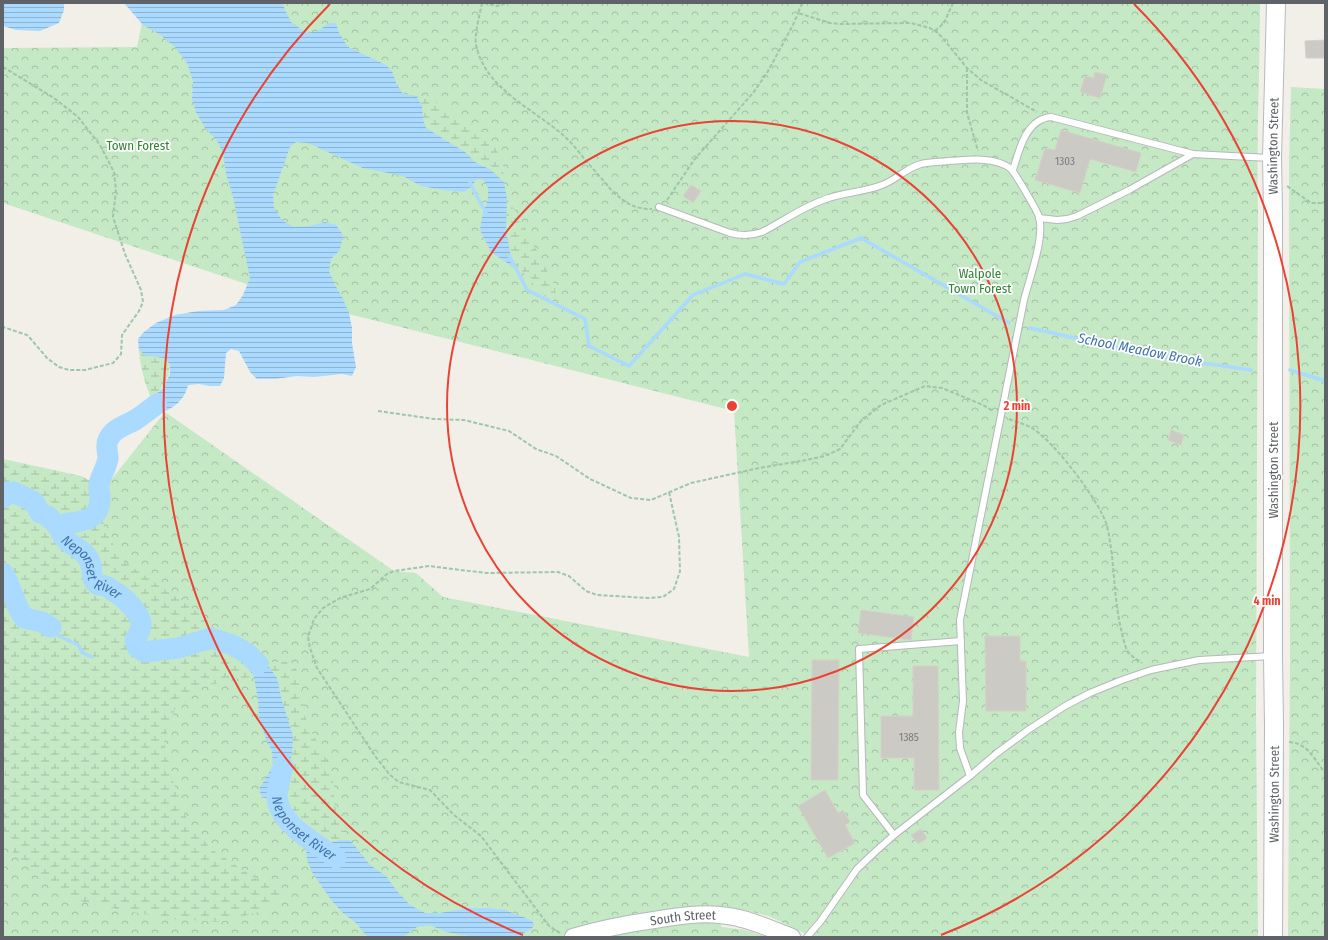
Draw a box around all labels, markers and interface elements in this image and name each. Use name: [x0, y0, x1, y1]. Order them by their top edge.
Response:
street label: Washington Street: [1264, 97, 1281, 195]
park label: Town Forest: [106, 138, 170, 153]
house number: 1303: [1055, 155, 1075, 168]
park label: Walpole Town Forest: [948, 266, 1012, 296]
water label: School Meadow Brook: [1075, 329, 1204, 370]
centre of rings: [725, 399, 739, 413]
text: 2 min: [1003, 399, 1030, 413]
street label: Washington Street: [1266, 421, 1281, 519]
water label: Neponset River: [58, 532, 126, 603]
text: 4 min: [1253, 594, 1281, 608]
house number: 1385: [899, 731, 919, 744]
street label: Washington Street: [1266, 745, 1281, 843]
water label: Neponset River: [268, 795, 340, 865]
street label: South Street: [649, 907, 717, 928]

